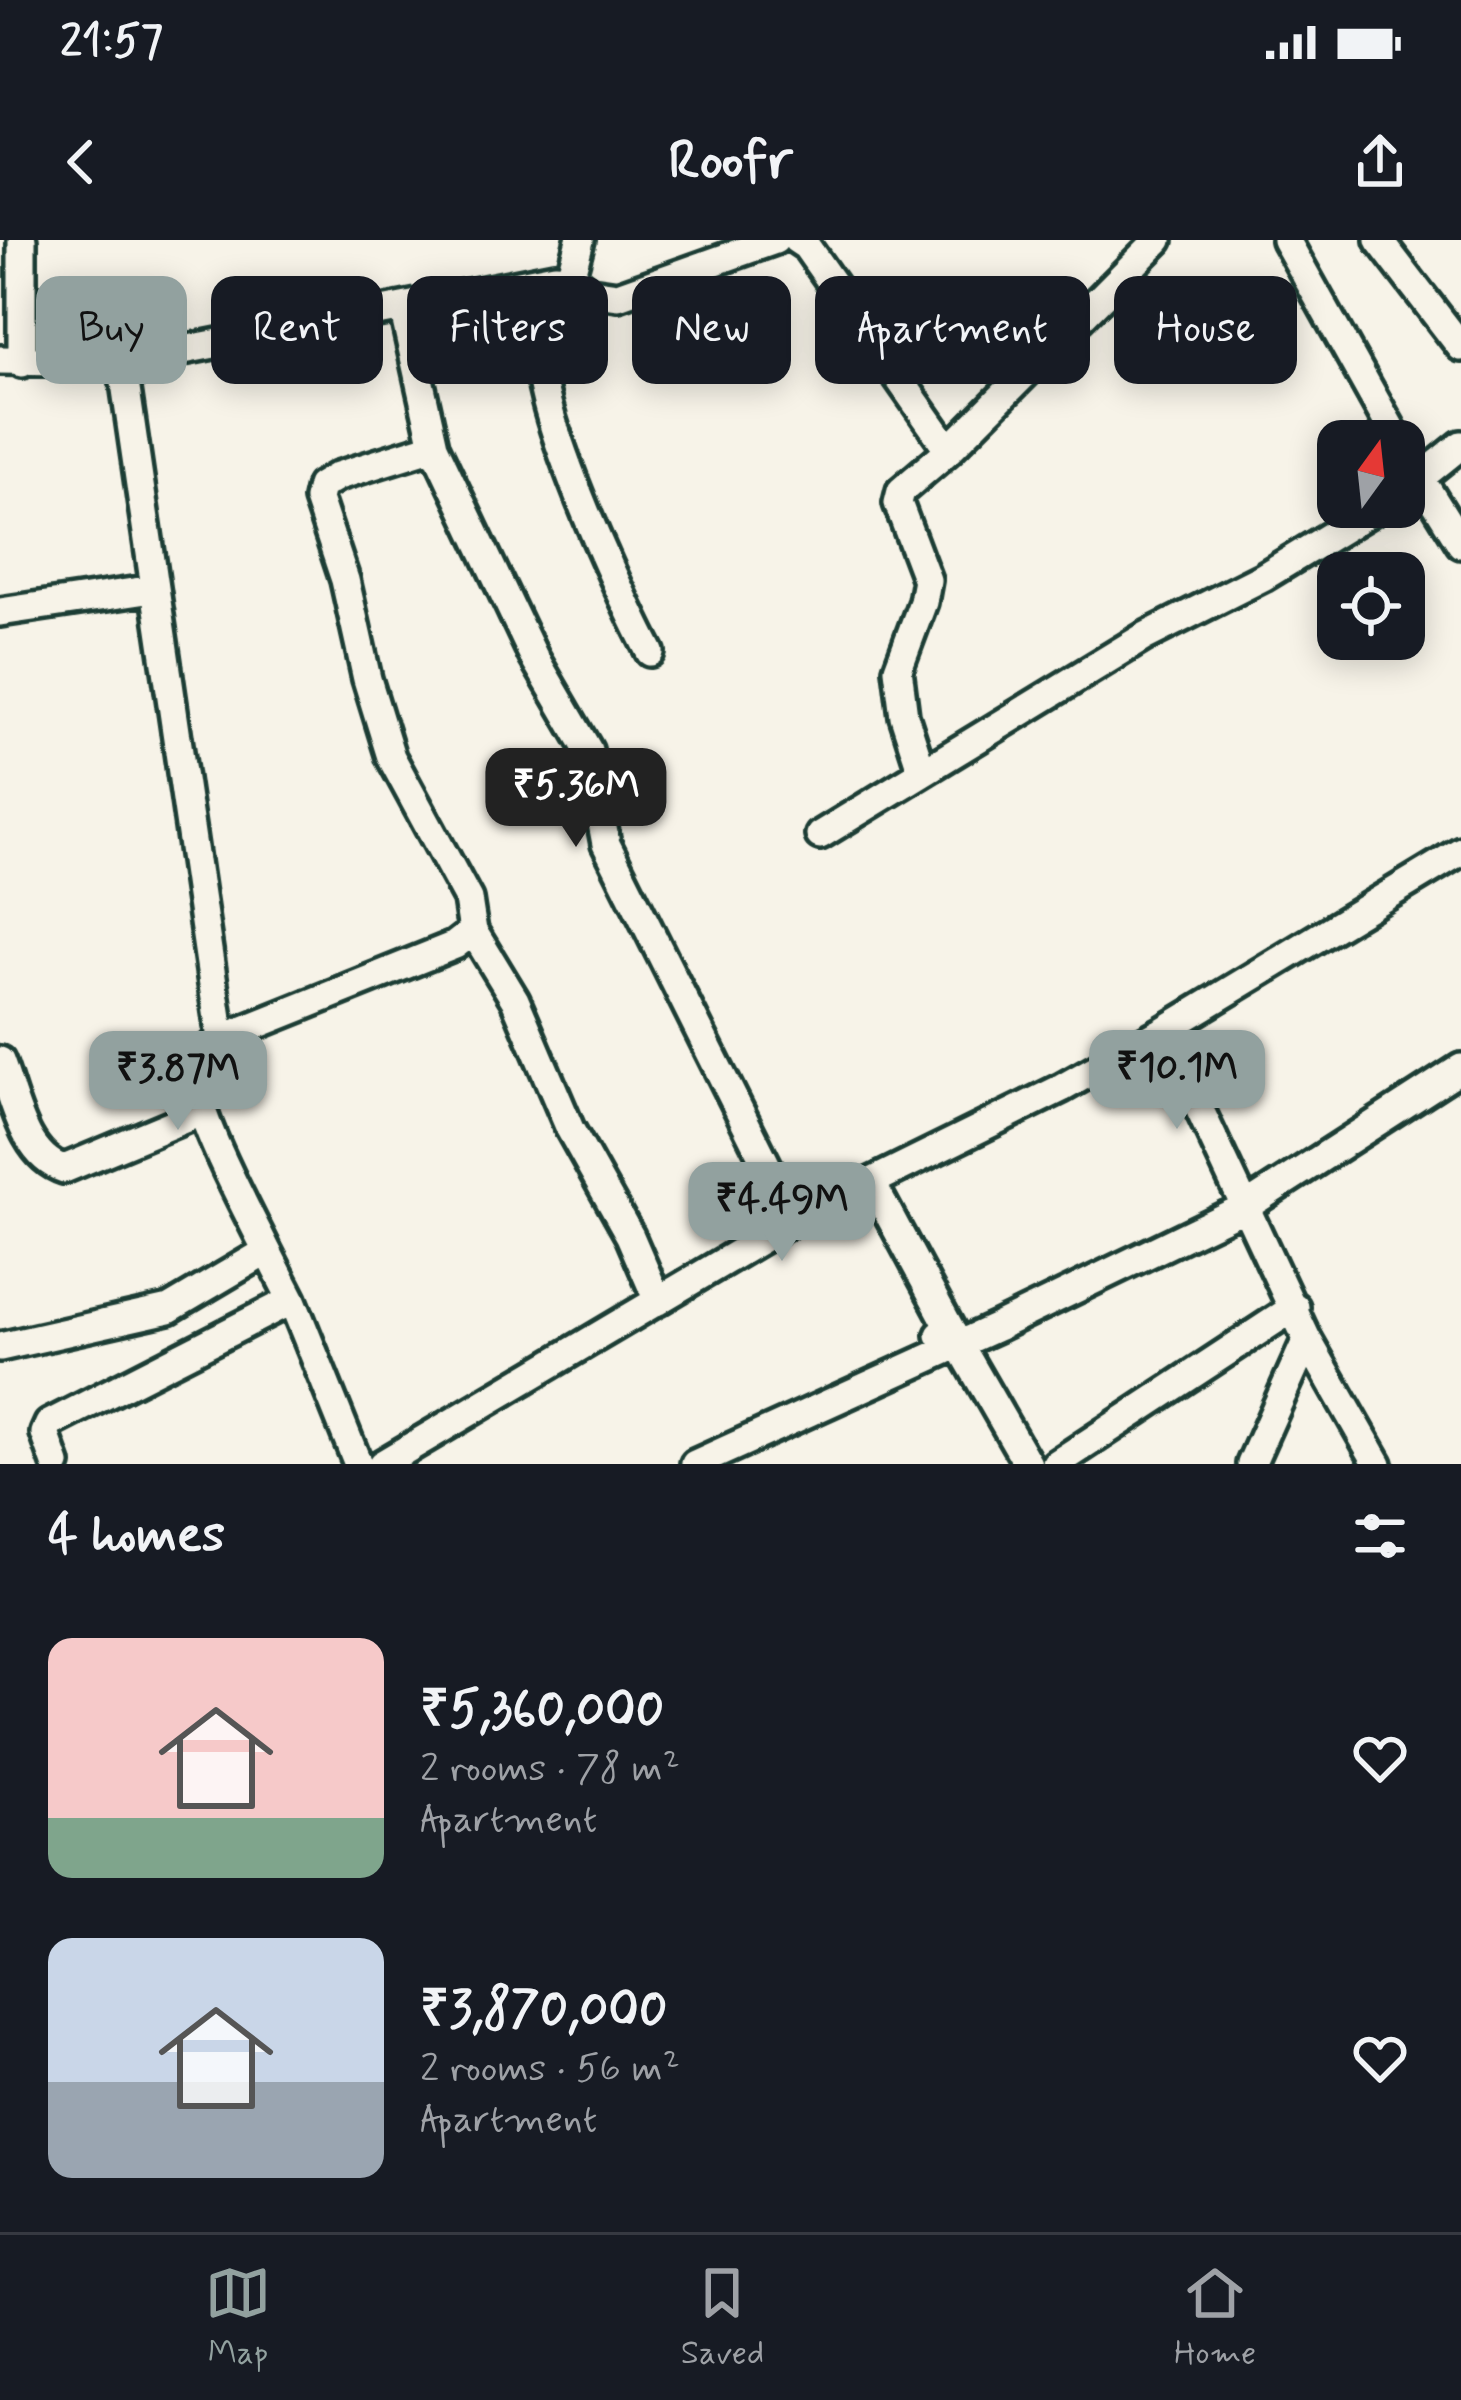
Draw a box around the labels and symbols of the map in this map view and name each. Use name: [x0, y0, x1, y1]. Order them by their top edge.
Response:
north arrow: [1317, 420, 1425, 528]
pin: ₹5.36M: [478, 748, 674, 850]
pin: ₹10.1M: [1079, 1030, 1275, 1132]
pin: ₹3.87M: [80, 1031, 276, 1133]
pin: ₹4.49M: [684, 1162, 880, 1264]

